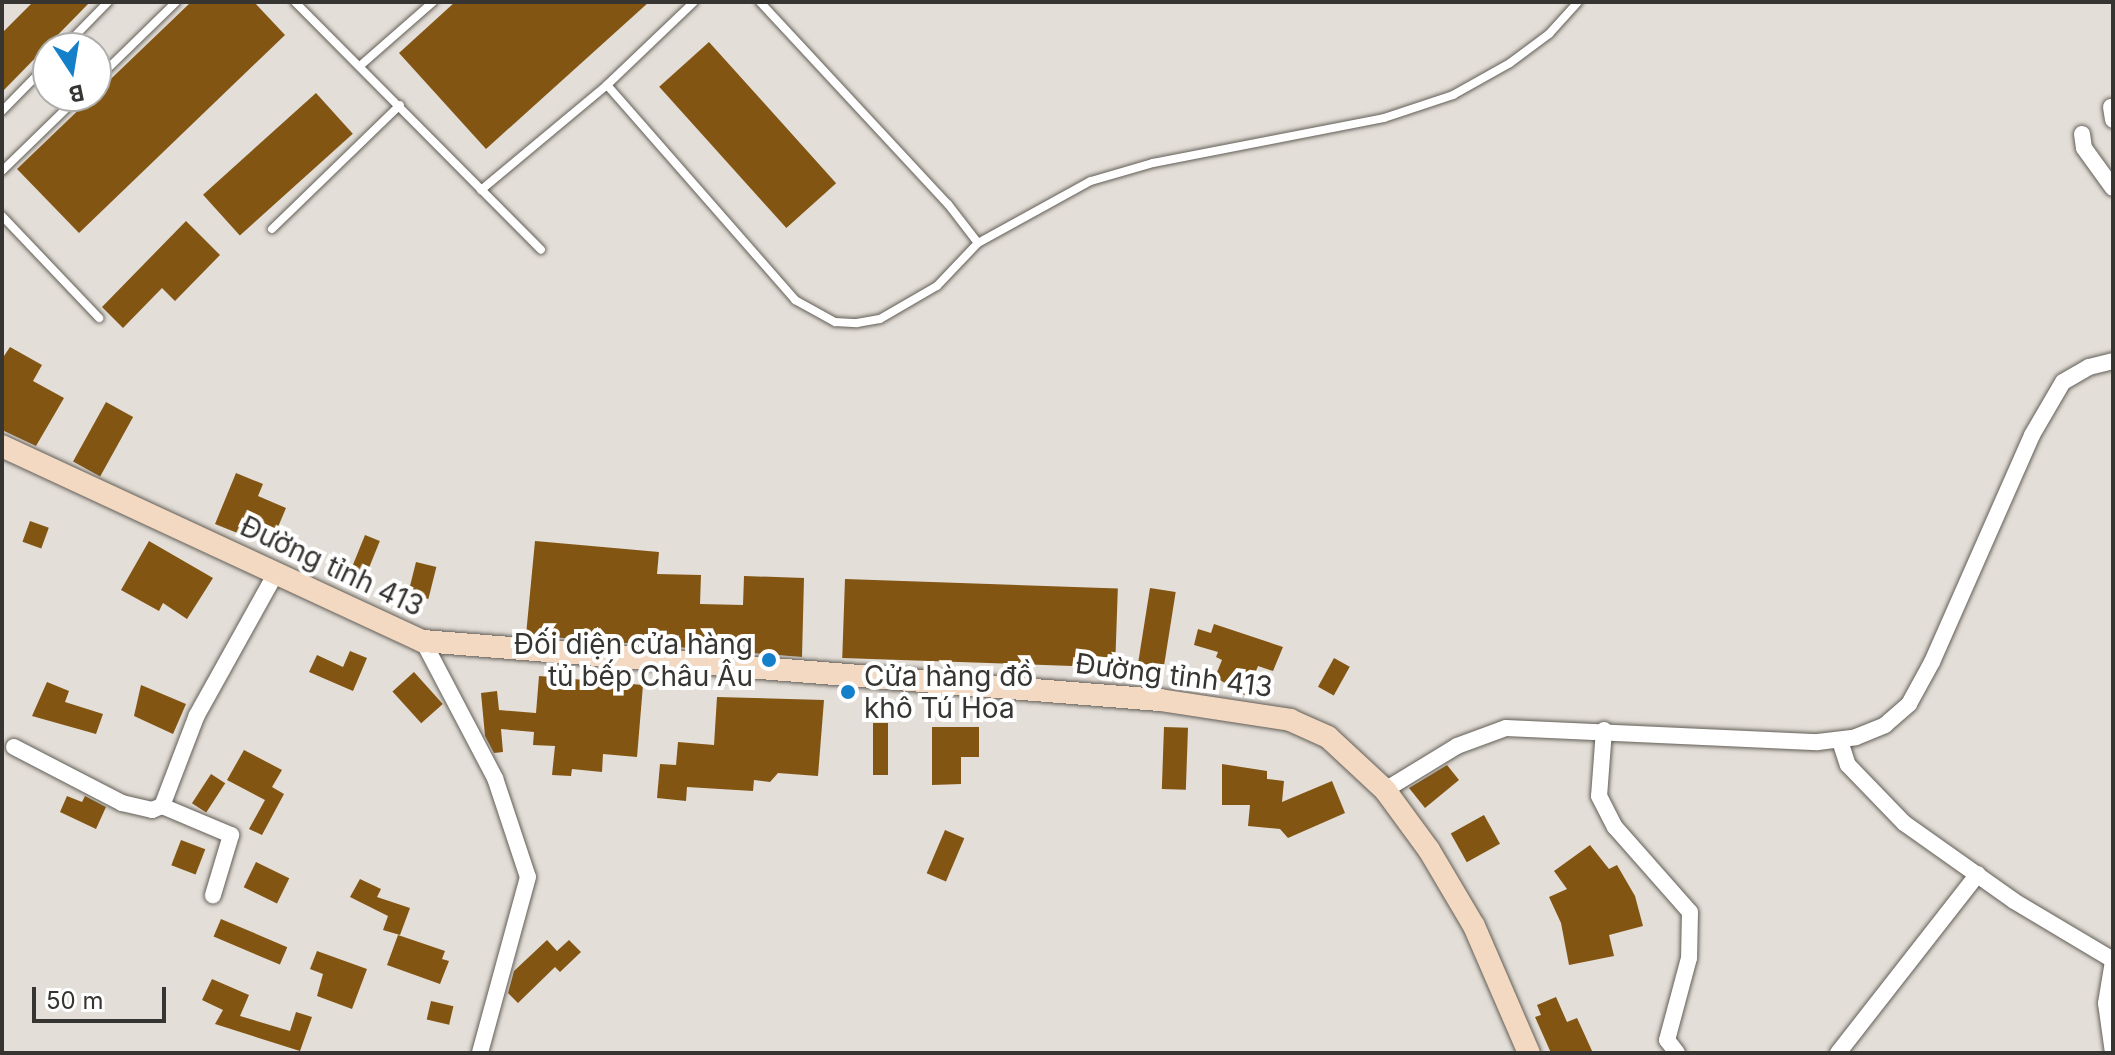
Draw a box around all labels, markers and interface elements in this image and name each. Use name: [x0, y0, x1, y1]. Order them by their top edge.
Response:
north arrow: [32, 32, 112, 112]
text: B: [67, 79, 86, 108]
street label: Đường tỉnh 413: [235, 509, 429, 623]
place label: Đối diện cửa hàng tủ bếp Châu Âu: [514, 627, 753, 693]
street label: Đường tỉnh 413: [1074, 646, 1274, 704]
marker: Đối diện cửa hàng tủ bếp Châu Âu: [760, 651, 778, 669]
place label: Cửa hàng đồ khô Tú Hoa: [864, 659, 1033, 725]
marker: Cửa hàng đồ khô Tú Hoa: [839, 683, 857, 701]
scale bar: [36, 971, 170, 1021]
text: 50 m: [46, 986, 104, 1015]

